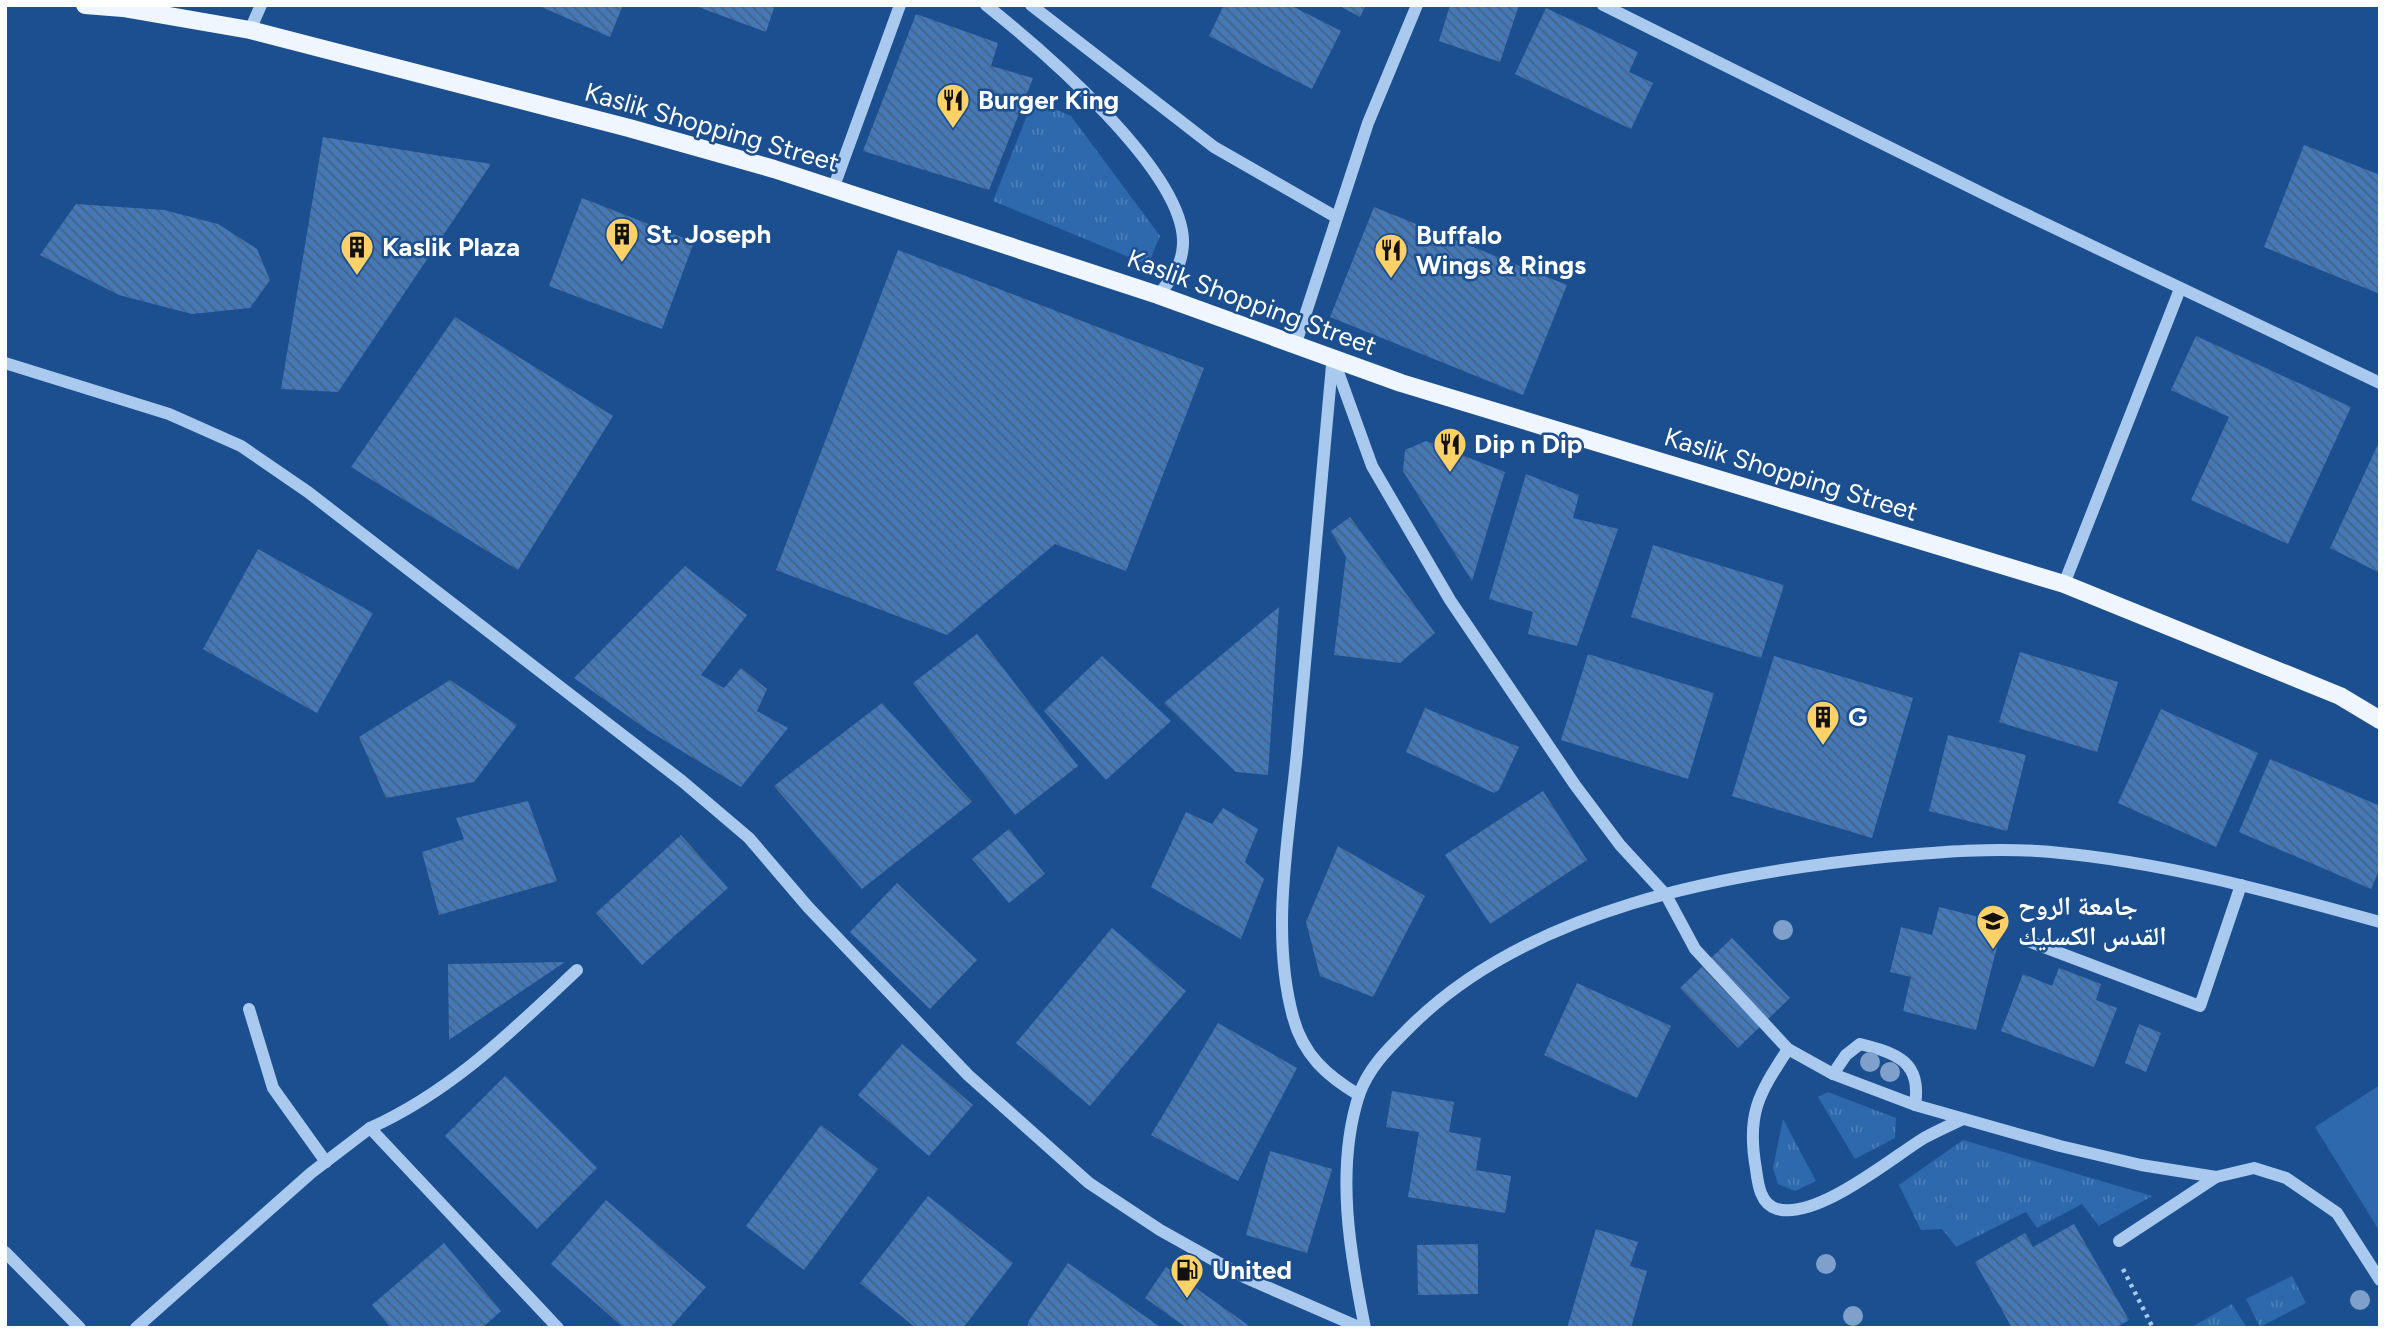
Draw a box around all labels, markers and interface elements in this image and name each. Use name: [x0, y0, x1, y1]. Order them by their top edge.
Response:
street label: Kaslik Shopping Street: [581, 75, 843, 179]
restaurant icon: Burger King: [934, 81, 972, 130]
place label: Burger King: [978, 84, 1119, 116]
building icon: St. Joseph: [603, 215, 641, 264]
place label: St. Joseph: [646, 218, 771, 250]
place label: Buffalo Wings & Rings: [1416, 219, 1586, 281]
building icon: Kaslik Plaza: [338, 228, 376, 277]
place label: Kaslik Plaza: [382, 231, 520, 263]
restaurant icon: Buffalo Wings & Rings: [1372, 231, 1410, 280]
street label: Kaslik Shopping Street: [1123, 242, 1381, 362]
street label: Kaslik Shopping Street: [1661, 420, 1922, 528]
restaurant icon: Dip n Dip: [1431, 425, 1469, 474]
place label: Dip n Dip: [1474, 428, 1582, 460]
building icon: G: [1804, 698, 1842, 747]
place label: G: [1848, 701, 1867, 733]
place label: جامعة الروح القدس الكسليك: [2018, 890, 2167, 952]
school or university icon: جامعة الروح القدس الكسليك: [1974, 902, 2012, 951]
fuel station icon: United: [1168, 1251, 1206, 1300]
place label: United: [1212, 1254, 1292, 1286]

